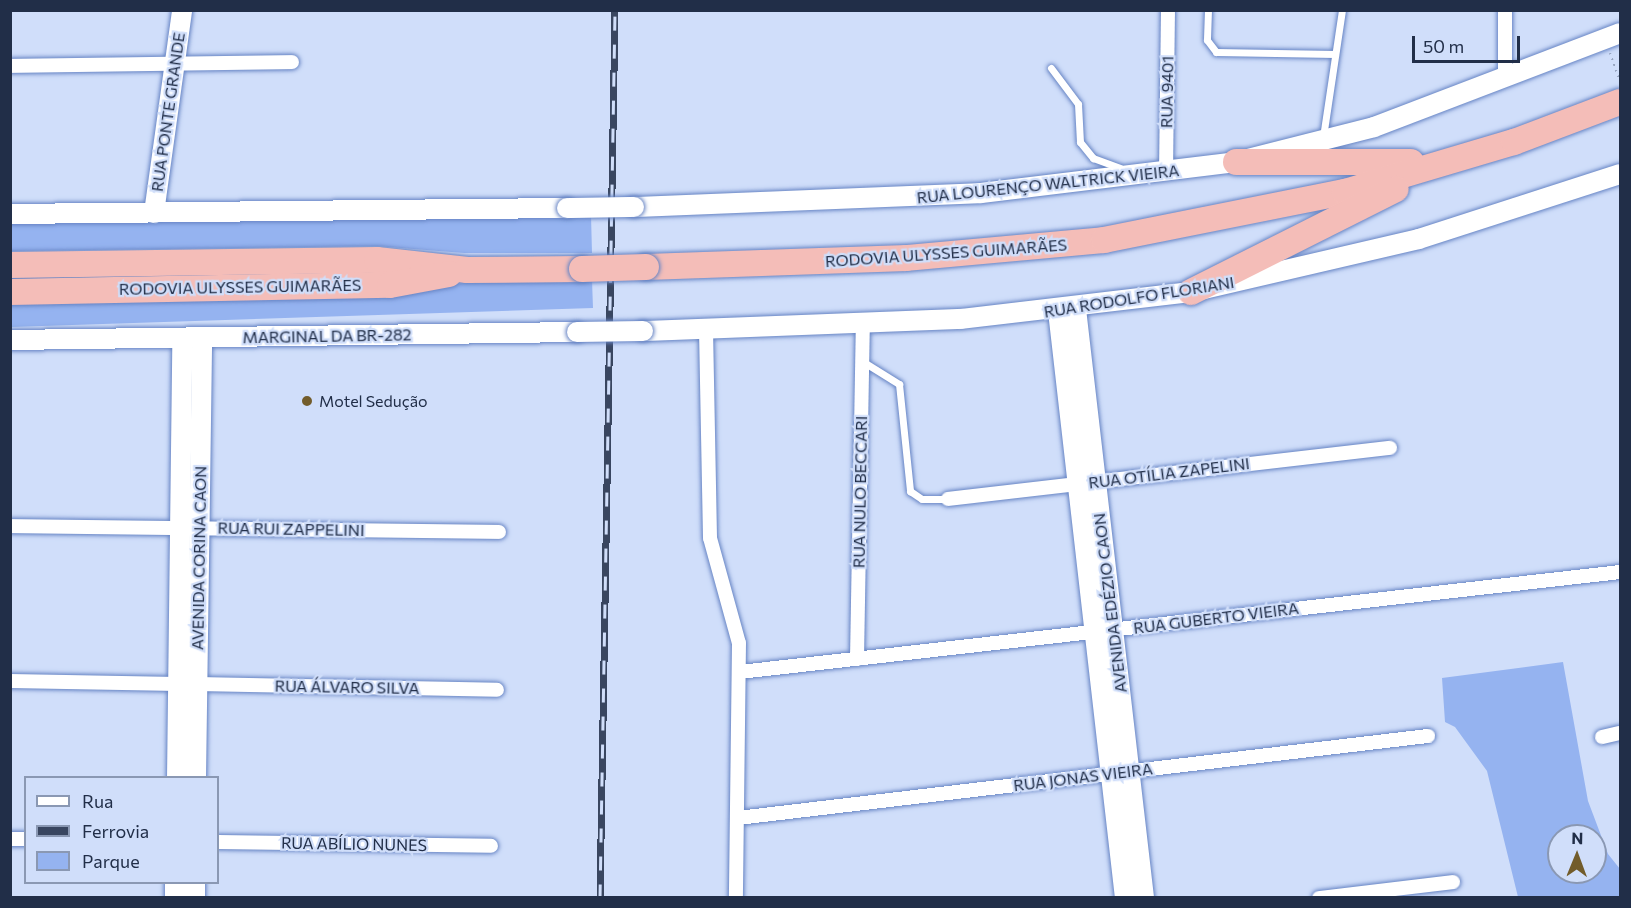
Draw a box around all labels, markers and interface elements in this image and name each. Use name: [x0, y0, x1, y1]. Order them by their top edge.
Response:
scale bar: [1415, 24, 1523, 62]
street label: RUA PONTE GRANDE: [147, 31, 189, 193]
text: 50 m: [1423, 35, 1464, 57]
street label: RUA 9401: [1157, 56, 1177, 128]
street label: RUA LOURENÇO WALTRICK VIEIRA: [916, 161, 1180, 207]
street label: RODOVIA ULYSSES GUIMARÃES: [824, 235, 1068, 271]
street label: RUA RODOLFO FLORIANI: [1042, 272, 1236, 322]
street label: RODOVIA ULYSSES GUIMARÃES: [119, 275, 361, 299]
street label: MARGINAL DA BR-282: [242, 325, 412, 347]
place label: Motel Sedução: [319, 391, 427, 411]
marker: Motel Sedução: [300, 394, 314, 408]
street label: RUA NULO BECCARI: [849, 416, 871, 568]
street label: RUA OTÍLIA ZAPELINI: [1087, 454, 1251, 492]
street label: AVENIDA CORINA CAON: [188, 466, 210, 650]
street label: AVENIDA EDÉZIO CAON: [1089, 512, 1131, 694]
street label: RUA RUI ZAPPELINI: [217, 518, 365, 540]
street label: RUA GUBERTO VIEIRA: [1132, 598, 1300, 638]
street label: RUA ÁLVARO SILVA: [274, 676, 420, 698]
street label: RUA JONAS VIEIRA: [1012, 759, 1154, 795]
legend: [24, 776, 219, 884]
text: Rua: [82, 790, 113, 812]
text: Ferrovia: [82, 820, 149, 842]
north arrow: [1547, 824, 1607, 884]
text: N: [1571, 828, 1583, 847]
street label: RUA ABÍLIO NUNES: [281, 833, 427, 855]
text: Parque: [82, 850, 140, 872]

